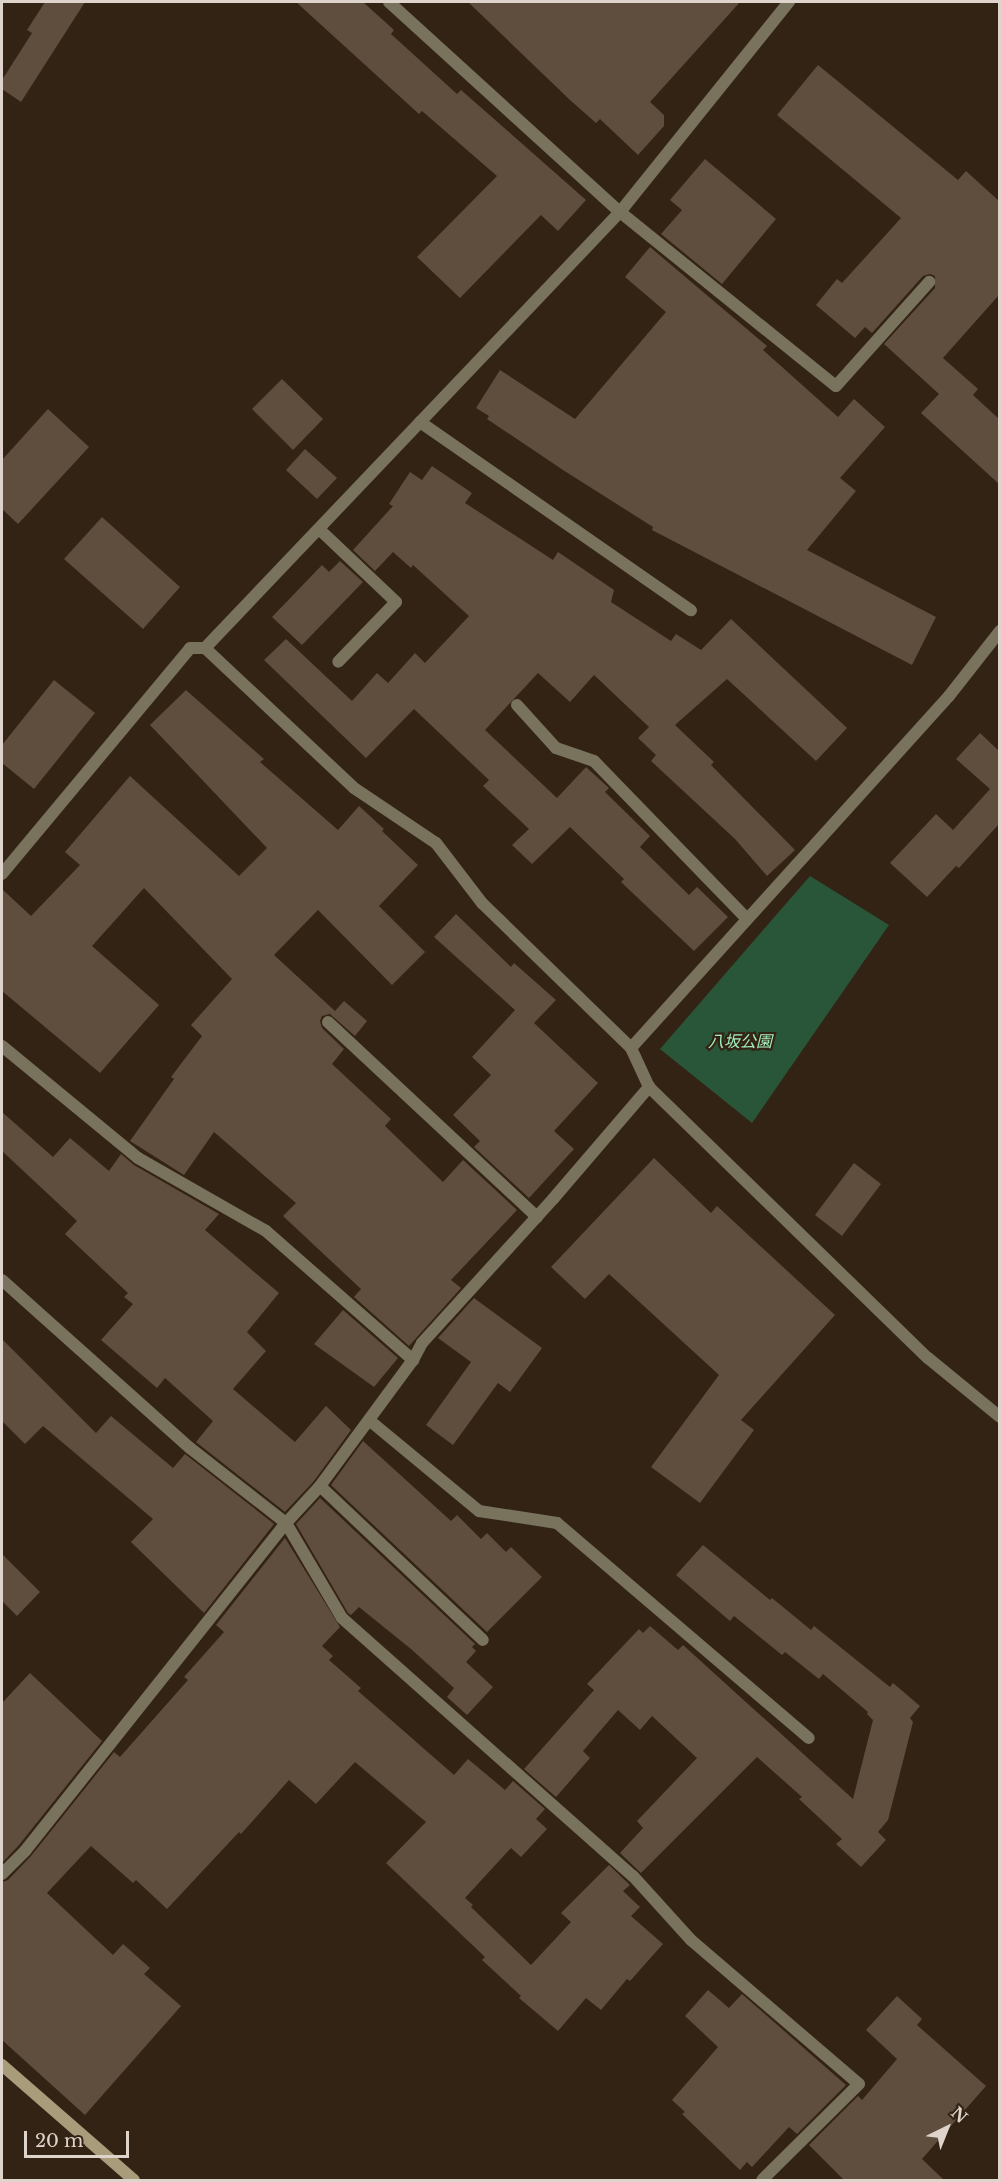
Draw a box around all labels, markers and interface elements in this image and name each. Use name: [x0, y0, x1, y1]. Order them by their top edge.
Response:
park label: 八坂公園: [708, 1031, 772, 1051]
north arrow: [917, 2098, 977, 2158]
text: N: [947, 2102, 972, 2127]
scale bar: [27, 2119, 132, 2157]
text: 20 m: [35, 2130, 83, 2152]

